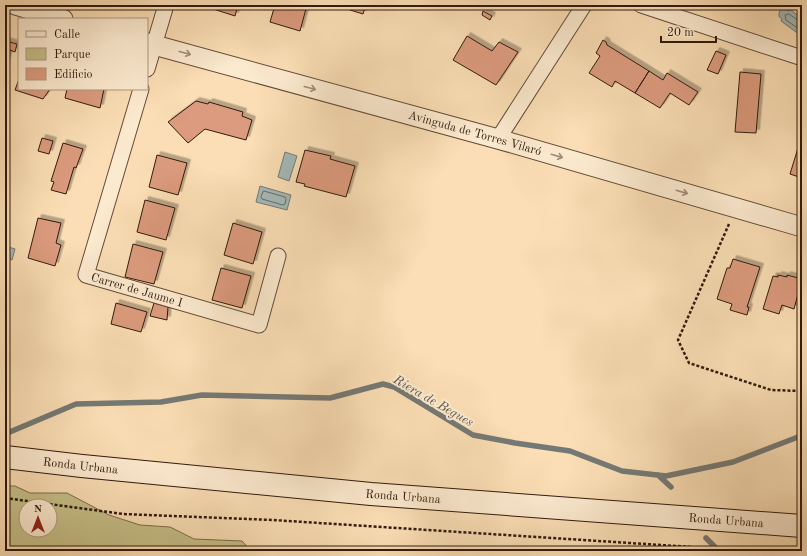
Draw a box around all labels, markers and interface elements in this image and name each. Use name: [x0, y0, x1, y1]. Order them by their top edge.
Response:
legend: [18, 18, 148, 90]
scale bar: [661, 18, 716, 44]
text: 20 m: [667, 27, 694, 39]
text: Calle: [54, 29, 80, 41]
text: Parque: [54, 49, 91, 61]
one-way arrow: [178, 50, 191, 58]
text: Edificio: [54, 69, 93, 81]
one-way arrow: [303, 85, 316, 92]
street label: Avinguda de Torres Vilaró: [407, 110, 543, 158]
one-way arrow: [550, 153, 563, 160]
one-way arrow: [675, 189, 688, 196]
street label: Carrer de Jaume I: [89, 272, 184, 310]
water label: Riera de Begues: [390, 373, 476, 430]
street label: Ronda Urbana: [42, 456, 119, 476]
street label: Ronda Urbana: [365, 488, 441, 506]
north arrow: [18, 498, 58, 538]
text: N: [34, 504, 43, 515]
street label: Ronda Urbana: [688, 513, 764, 530]

